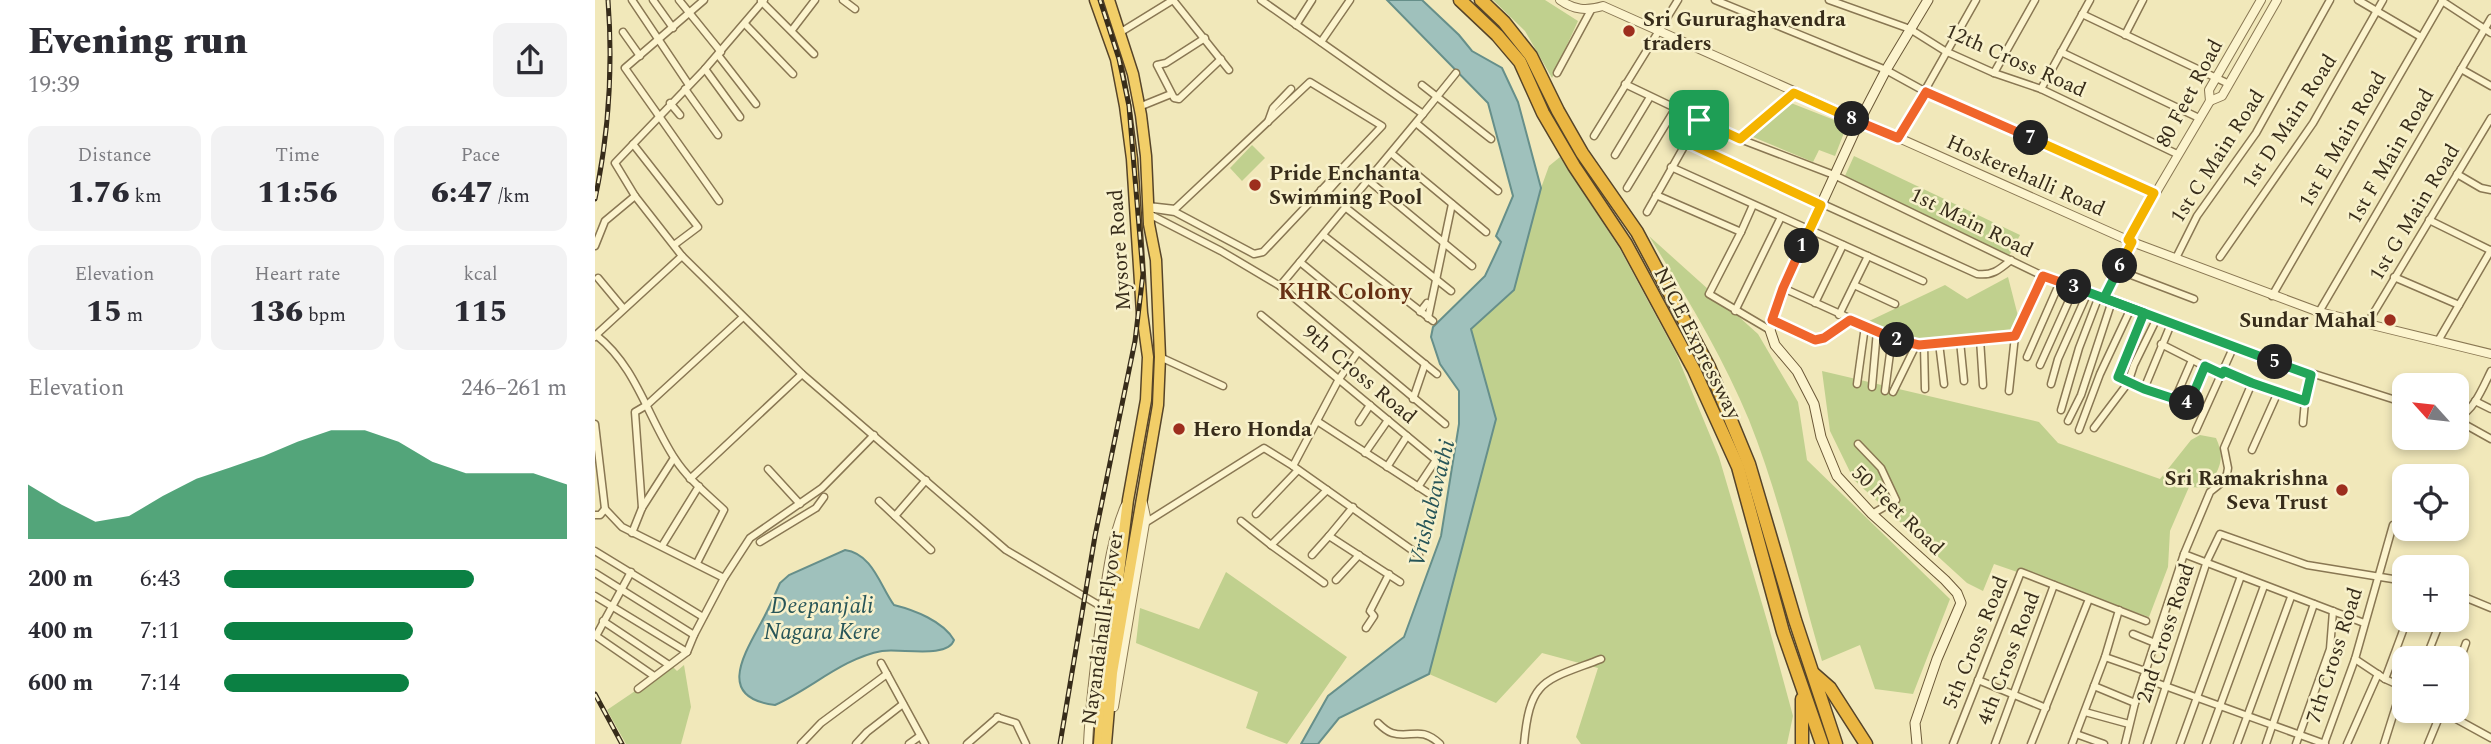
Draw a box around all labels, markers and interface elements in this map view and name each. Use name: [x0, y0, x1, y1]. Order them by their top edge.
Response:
place label: Sri Gururaghavendra traders: [1643, 4, 1846, 60]
text: Evening run: [28, 13, 248, 71]
street label: 12th Cross Road: [1940, 16, 2091, 106]
button: share: [493, 23, 567, 97]
marker: Sri Gururaghavendra traders: [1621, 23, 1637, 39]
street label: 80 Feet Road: [2148, 33, 2232, 153]
street label: 1st D Main Road: [2234, 48, 2346, 195]
street label: 1st E Main Road: [2291, 65, 2395, 214]
text: 19:39: [28, 68, 80, 103]
street label: 1st C Main Road: [2162, 83, 2273, 230]
street label: 1st F Main Road: [2339, 83, 2443, 230]
pin: [1669, 90, 1729, 150]
icon: arrive: [1680, 101, 1718, 139]
pin: 8: [1835, 102, 1869, 136]
text: 8: [1846, 104, 1857, 133]
pin: 7: [2013, 120, 2049, 156]
text: 7: [2025, 123, 2036, 152]
street label: Hoskerehalli Road: [1941, 126, 2110, 225]
street label: 1st G Main Road: [2361, 138, 2469, 287]
text: Distance: [77, 141, 152, 170]
text: Time: [275, 141, 320, 170]
text: Pace: [461, 141, 500, 170]
place label: Pride Enchanta Swimming Pool: [1269, 158, 1422, 214]
text: 1.76: [67, 170, 130, 216]
text: 11:56: [257, 170, 338, 216]
text: 6:47: [431, 170, 493, 216]
marker: Pride Enchanta Swimming Pool: [1247, 177, 1263, 193]
street label: 1st Main Road: [1904, 179, 2039, 267]
text: km: [130, 182, 162, 211]
text: /km: [493, 182, 530, 211]
street label: Mysore Road: [1100, 188, 1140, 312]
pin: 1: [1785, 229, 1819, 264]
text: 1: [1796, 231, 1807, 260]
pin: 6: [2103, 248, 2137, 284]
text: 6: [2114, 251, 2125, 280]
text: Elevation: [75, 260, 154, 289]
text: Heart rate: [255, 260, 340, 289]
text: kcal: [463, 260, 498, 289]
street label: NICE Expressway: [1645, 262, 1750, 426]
pin: 3: [2057, 270, 2091, 304]
text: 3: [2068, 272, 2079, 301]
district label: KHR Colony: [1278, 275, 1413, 310]
text: 15: [86, 289, 122, 335]
text: 136: [249, 289, 303, 335]
text: 115: [454, 289, 508, 335]
text: m: [122, 301, 143, 330]
text: bpm: [303, 301, 346, 330]
place label: Sundar Mahal: [2239, 305, 2376, 337]
marker: Sundar Mahal: [2382, 312, 2398, 328]
street label: 9th Cross Road: [1295, 317, 1424, 432]
pin: 2: [1879, 322, 1915, 358]
text: 2: [1891, 325, 1902, 354]
pin: 5: [2257, 344, 2293, 380]
text: 5: [2269, 347, 2280, 376]
text: Elevation: [28, 371, 124, 406]
text: 246–261 m: [461, 371, 567, 406]
north arrow: [2392, 373, 2469, 450]
map controls: [2392, 373, 2469, 723]
pin: 4: [2169, 386, 2205, 420]
text: 4: [2181, 388, 2192, 417]
place label: Hero Honda: [1193, 414, 1312, 446]
marker: Hero Honda: [1171, 421, 1187, 437]
water label: Vrishabavathi: [1400, 436, 1465, 571]
street label: 50 Feet Road: [1843, 458, 1951, 564]
place label: Sri Ramakrishna Seva Trust: [2165, 463, 2328, 519]
button: locate: [2392, 464, 2469, 541]
marker: Sri Ramakrishna Seva Trust: [2334, 482, 2350, 498]
street label: Nayandahalli Flyover: [1073, 529, 1132, 728]
button: +: [2392, 555, 2469, 632]
street label: 2nd Cross Road: [2128, 559, 2204, 707]
text: 200 m: [28, 562, 93, 597]
text: 6:43: [140, 562, 180, 597]
street label: 5th Cross Road: [1935, 571, 2017, 714]
street label: 7th Cross Road: [2298, 583, 2372, 727]
street label: 4th Cross Road: [1969, 587, 2049, 730]
water label: Deepanjali Nagara Kere: [764, 589, 880, 650]
text: 400 m: [28, 614, 93, 649]
text: 7:11: [140, 614, 180, 649]
button: −: [2392, 646, 2469, 723]
text: 600 m: [28, 666, 93, 701]
text: 7:14: [140, 666, 180, 701]

